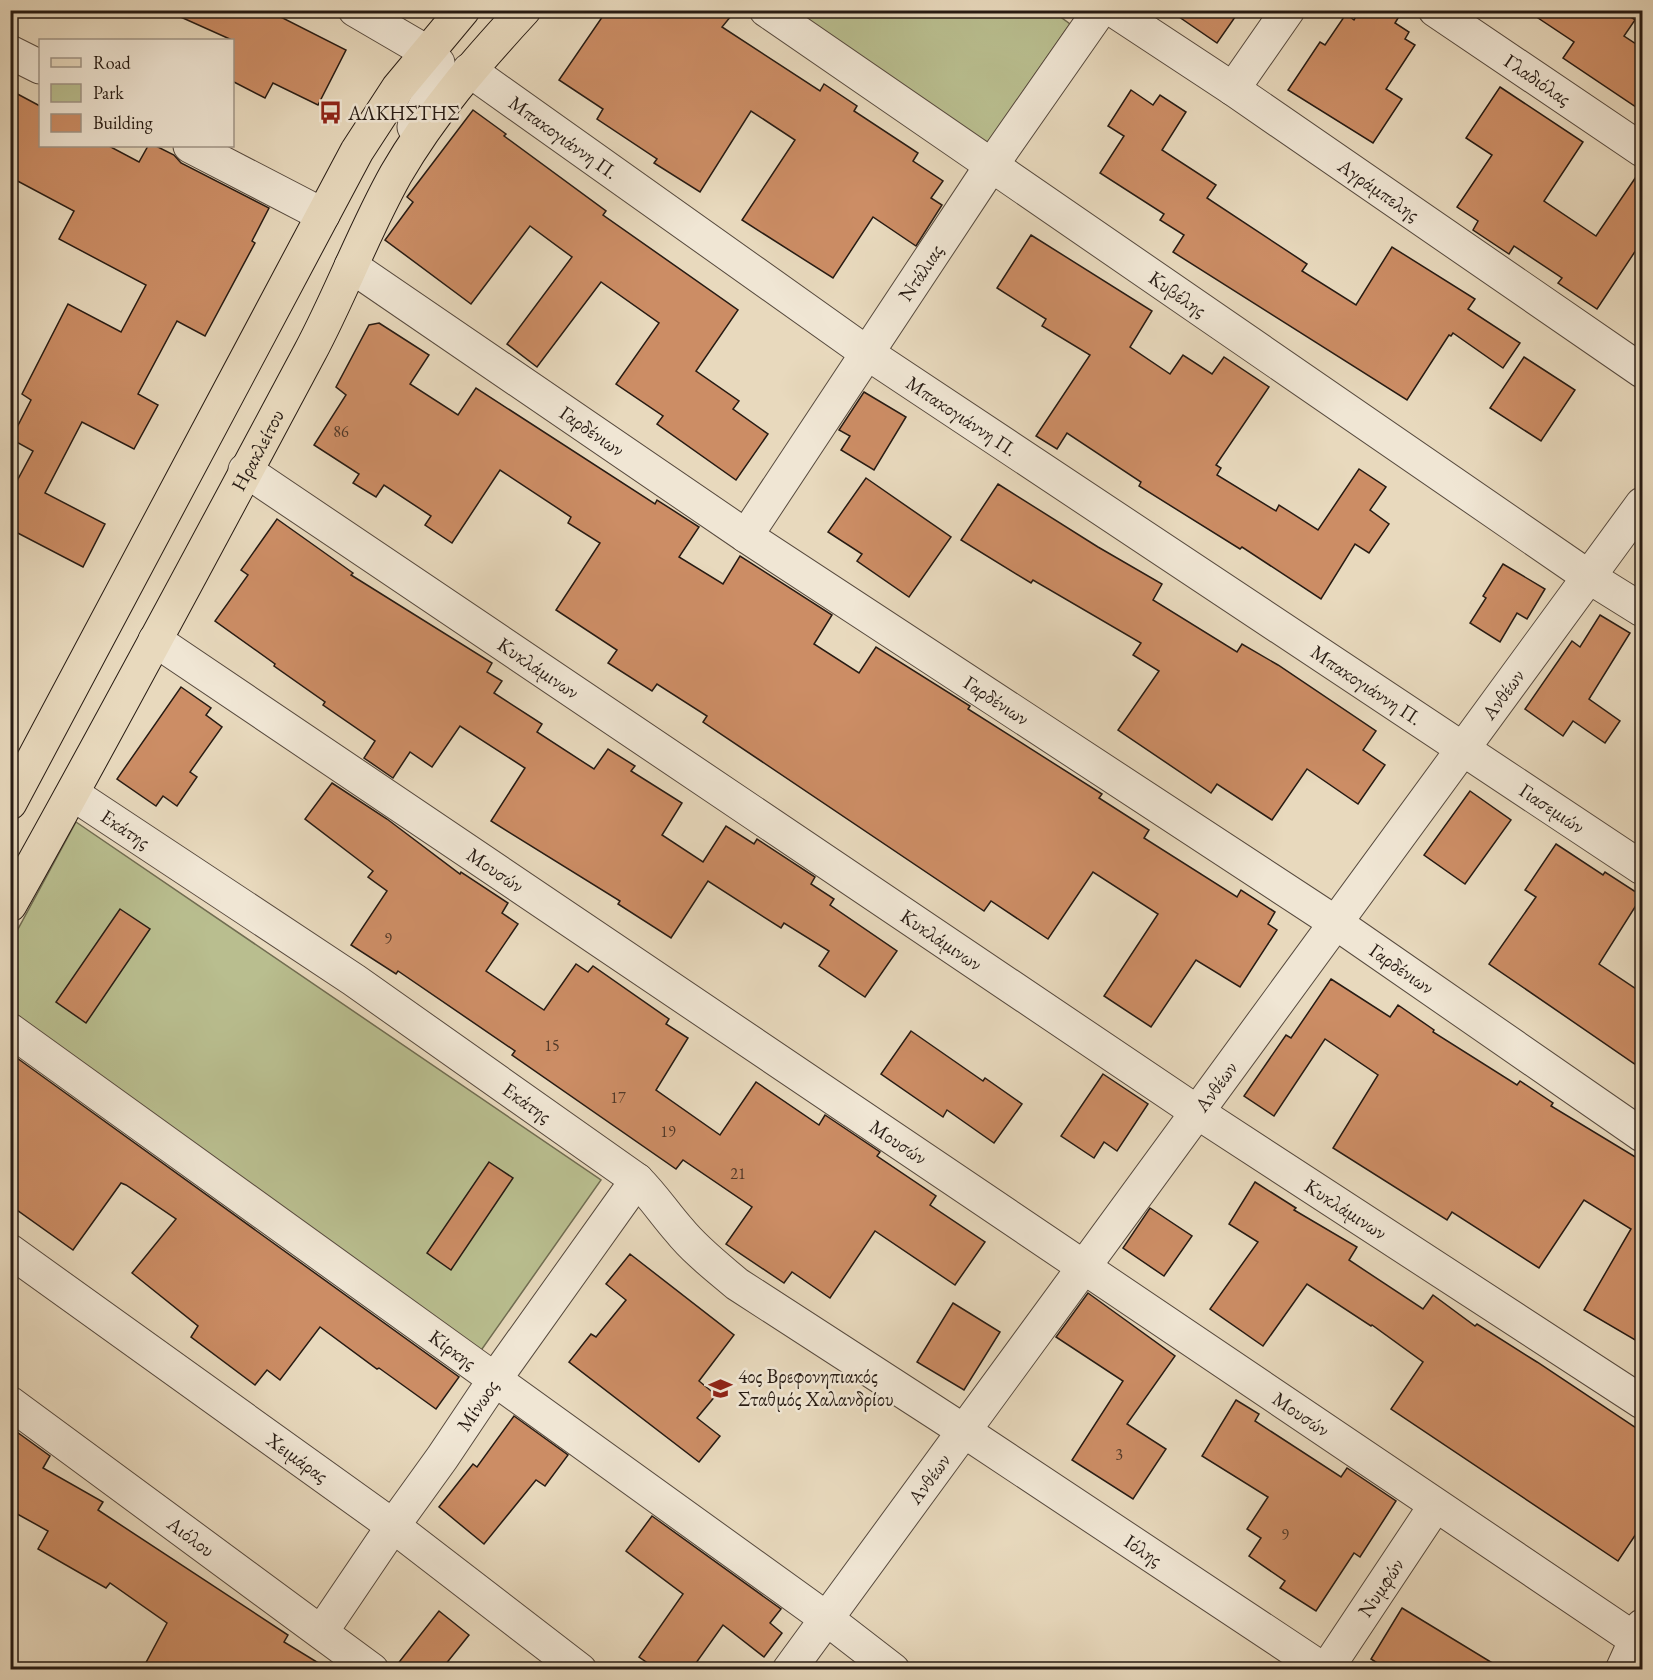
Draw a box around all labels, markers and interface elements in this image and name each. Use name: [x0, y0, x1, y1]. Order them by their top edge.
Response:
legend: [39, 39, 234, 147]
street label: Γλαδιόλας: [1499, 48, 1576, 111]
text: Road: [93, 51, 132, 74]
text: Park: [93, 81, 124, 104]
street label: Μπακογιάννη Π.: [504, 90, 623, 185]
bus stop icon: ΑΛΚΗΣΤΗΣ: [317, 100, 343, 126]
place label: ΑΛΚΗΣΤΗΣ: [347, 100, 459, 126]
text: Building: [93, 111, 153, 134]
street label: Αγράμπελης: [1332, 152, 1425, 227]
street label: Ντάλιας: [892, 239, 949, 306]
street label: Κυβέλης: [1144, 265, 1212, 323]
street label: Μπακογιάννη Π.: [901, 370, 1022, 462]
street label: Γαρδένιων: [555, 399, 630, 462]
street label: Ηρακλείτου: [225, 405, 290, 495]
house number: 86: [333, 421, 349, 442]
street label: Κυκλάμινων: [493, 631, 584, 705]
street label: Μπακογιάννη Π.: [1306, 639, 1427, 731]
street label: Ανθέων: [1475, 664, 1530, 726]
street label: Γαρδένιων: [959, 669, 1034, 731]
street label: Γιασεμιών: [1514, 777, 1590, 839]
street label: Εκάτης: [96, 803, 155, 855]
street label: Μουσών: [462, 841, 529, 899]
street label: Κυκλάμινων: [896, 903, 987, 976]
house number: 9: [384, 928, 392, 949]
street label: Γαρδένιων: [1364, 937, 1439, 1000]
house number: 15: [544, 1035, 560, 1056]
street label: Ανθέων: [1188, 1056, 1243, 1118]
street label: Εκάτης: [498, 1076, 557, 1129]
house number: 17: [610, 1087, 626, 1108]
street label: Μουσών: [865, 1113, 932, 1171]
house number: 19: [660, 1121, 676, 1142]
house number: 21: [730, 1163, 746, 1184]
street label: Κυκλάμινων: [1300, 1173, 1392, 1245]
street label: Κίρκης: [424, 1323, 482, 1375]
place label: 4ος Βρεφονηπιακός Σταθμός Χαλανδρίου: [738, 1363, 894, 1412]
street label: Μίνωος: [451, 1374, 504, 1436]
school or university icon: 4ος Βρεφονηπιακός Σταθμός Χαλανδρίου: [707, 1375, 733, 1401]
street label: Μουσών: [1268, 1385, 1335, 1442]
street label: Χειμάρας: [261, 1426, 334, 1488]
house number: 3: [1115, 1444, 1123, 1465]
street label: Ανθέων: [901, 1448, 956, 1510]
street label: Αιόλου: [161, 1510, 220, 1563]
house number: 9: [1281, 1524, 1289, 1545]
street label: Ιόλης: [1119, 1528, 1167, 1572]
street label: Νυμφών: [1352, 1553, 1410, 1622]

